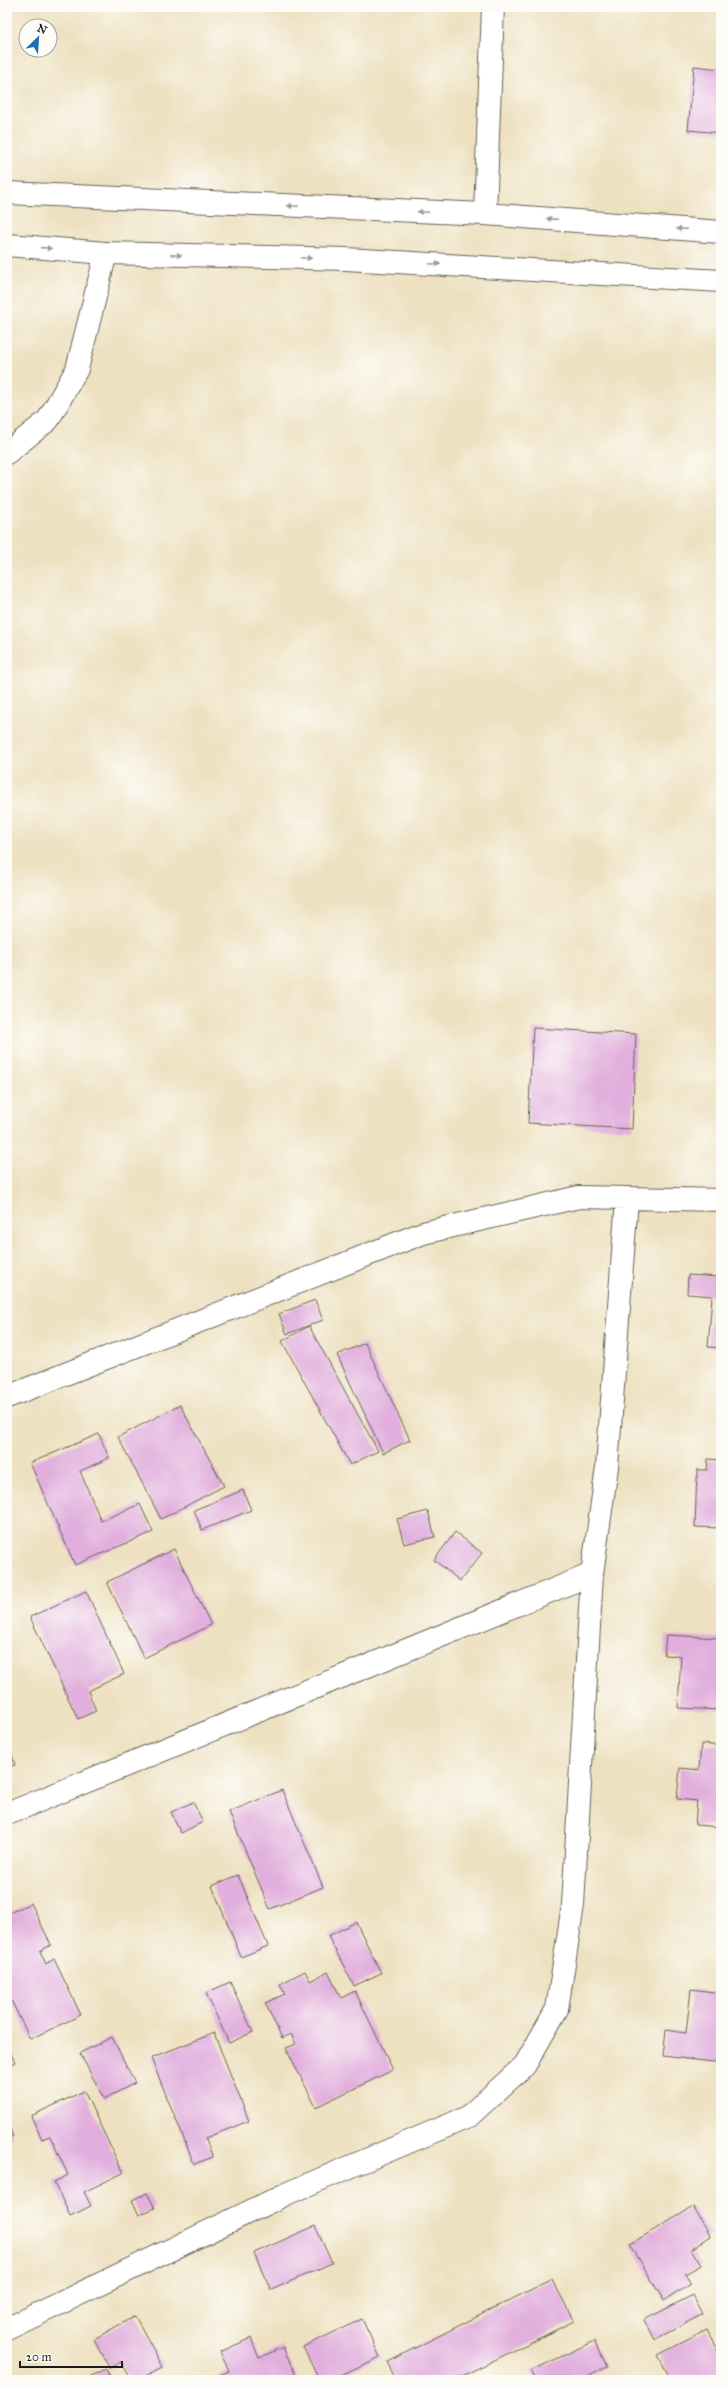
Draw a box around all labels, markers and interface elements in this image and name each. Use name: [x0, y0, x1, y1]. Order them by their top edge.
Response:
north arrow: [18, 18, 58, 58]
text: N: [35, 22, 50, 38]
one-way arrow: [287, 203, 299, 210]
one-way arrow: [416, 209, 429, 215]
one-way arrow: [546, 216, 558, 223]
one-way arrow: [676, 225, 688, 232]
one-way arrow: [40, 245, 52, 252]
one-way arrow: [170, 251, 182, 258]
one-way arrow: [300, 255, 313, 261]
one-way arrow: [429, 261, 441, 268]
scale bar: [20, 2343, 122, 2369]
text: 20 m: [26, 2350, 52, 2364]

